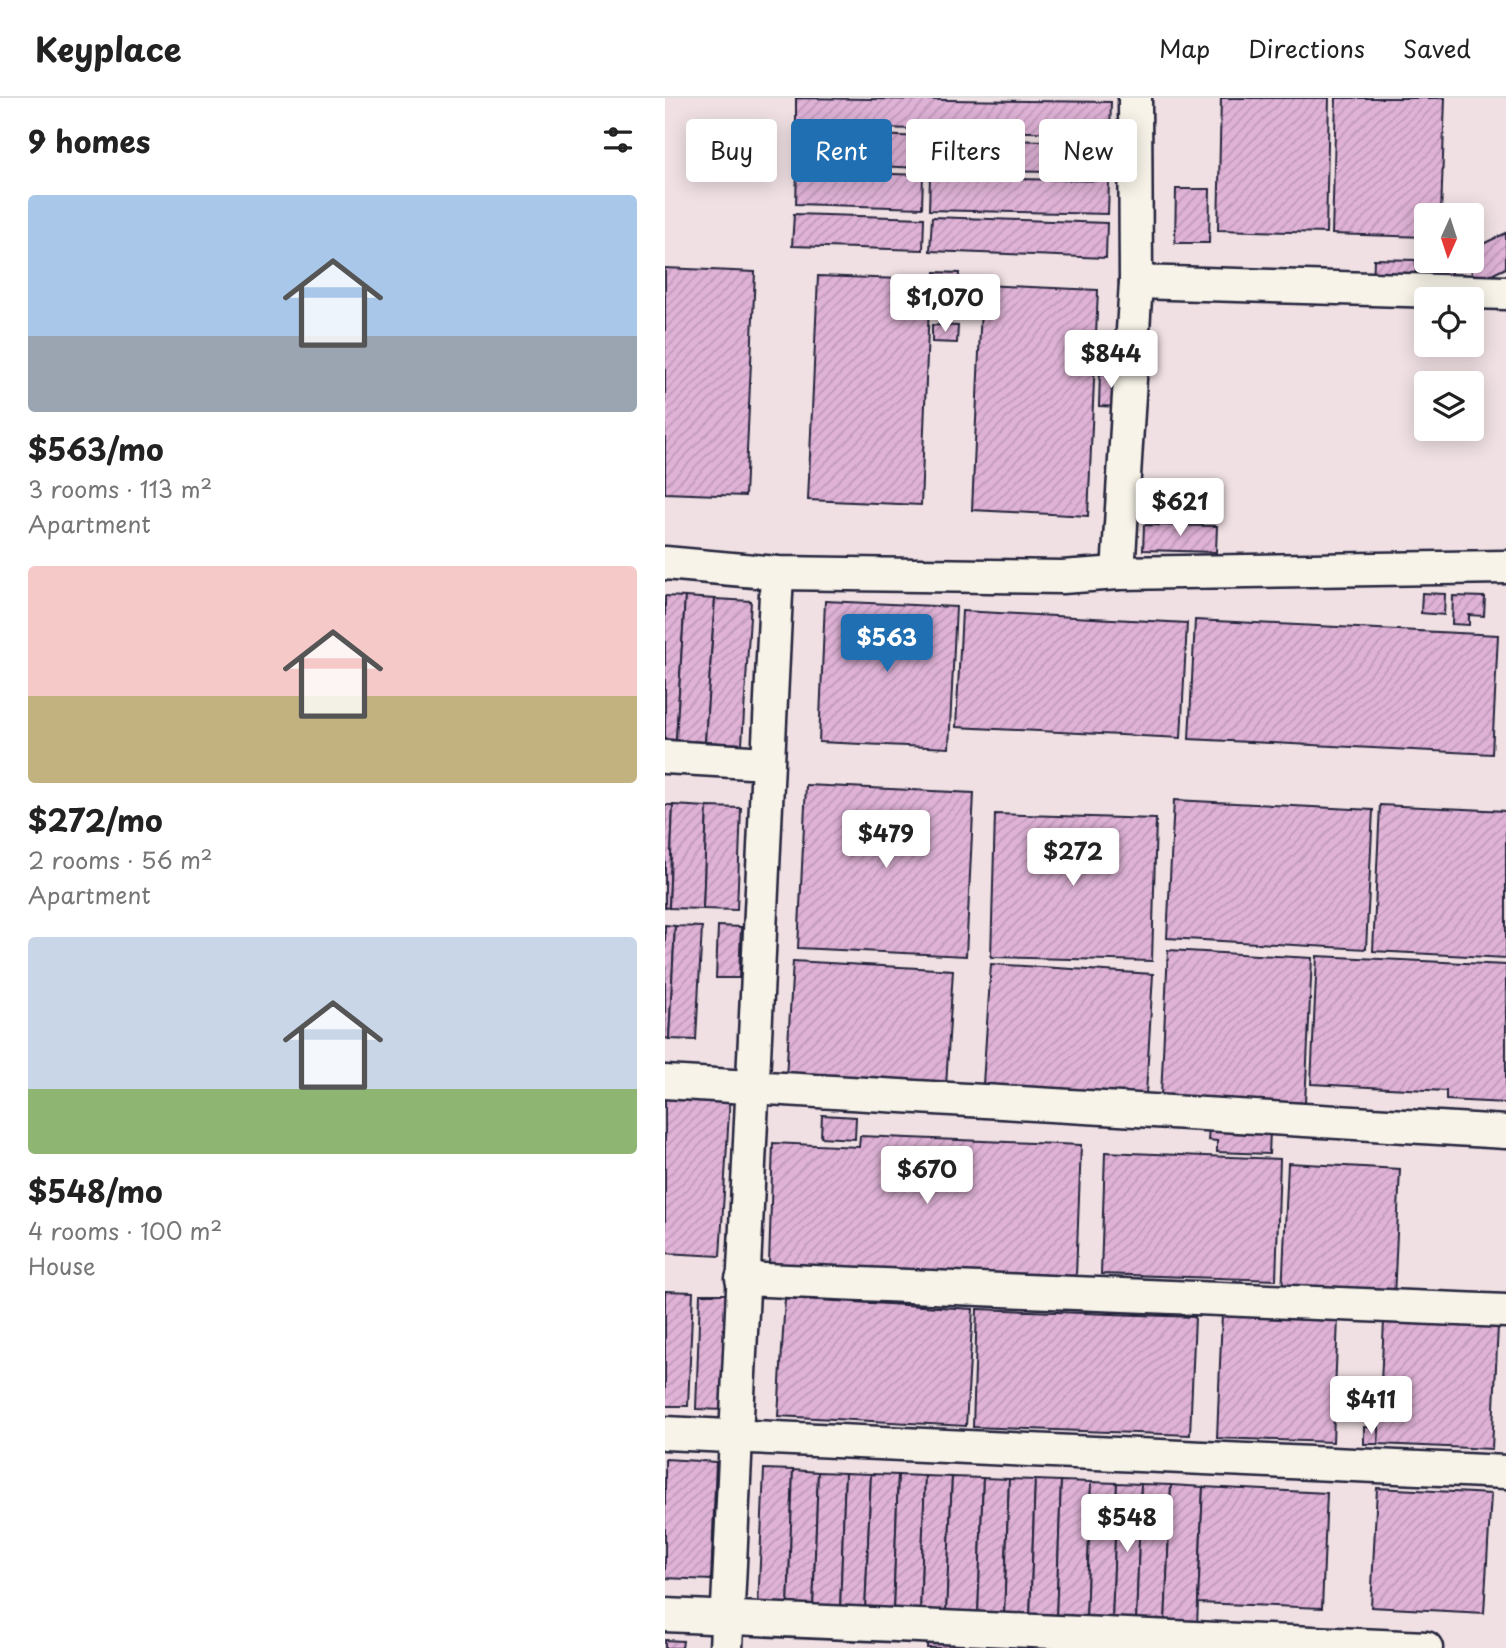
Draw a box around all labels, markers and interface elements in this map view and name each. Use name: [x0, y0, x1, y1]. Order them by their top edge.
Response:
text: Keyplace: [35, 23, 182, 73]
text: Map: [1159, 30, 1210, 66]
text: Directions: [1248, 30, 1365, 66]
text: Saved: [1403, 30, 1471, 66]
text: 9 homes: [28, 118, 150, 163]
chip: Buy: [686, 119, 777, 182]
chip: Rent: [791, 119, 892, 182]
chip: Filters: [906, 119, 1025, 182]
chip: New: [1039, 119, 1137, 182]
icon: filters: [599, 121, 637, 159]
north arrow: [1414, 203, 1484, 273]
map controls: [1414, 203, 1484, 441]
icon: home: [270, 240, 396, 366]
pin: $1,070: [888, 274, 1002, 334]
text: $1,070: [906, 279, 984, 314]
button: locate: [1414, 287, 1484, 357]
pin: $844: [1070, 330, 1152, 390]
text: $844: [1081, 335, 1141, 370]
button: layers: [1414, 371, 1484, 441]
text: $563/mo: [28, 426, 164, 471]
text: 3 rooms · 113 m²: [28, 471, 212, 506]
pin: $621: [1139, 478, 1221, 538]
text: $621: [1152, 483, 1208, 518]
text: Apartment: [28, 506, 151, 541]
icon: home: [270, 611, 396, 737]
pin: $563: [846, 614, 928, 674]
text: $563: [857, 619, 917, 654]
text: $272/mo: [28, 797, 163, 842]
pin: $479: [845, 810, 927, 870]
text: $479: [858, 815, 914, 850]
pin: $272: [1032, 828, 1114, 888]
text: $272: [1043, 833, 1103, 868]
text: 2 rooms · 56 m²: [28, 842, 213, 877]
text: Apartment: [28, 877, 151, 912]
icon: home: [270, 982, 396, 1108]
pin: $670: [886, 1146, 968, 1206]
text: $670: [897, 1151, 957, 1186]
text: $548/mo: [28, 1168, 163, 1213]
text: 4 rooms · 100 m²: [28, 1213, 222, 1248]
text: House: [28, 1248, 95, 1283]
pin: $411: [1330, 1376, 1412, 1436]
text: $411: [1346, 1381, 1396, 1416]
pin: $548: [1086, 1494, 1168, 1554]
text: $548: [1097, 1499, 1157, 1534]

